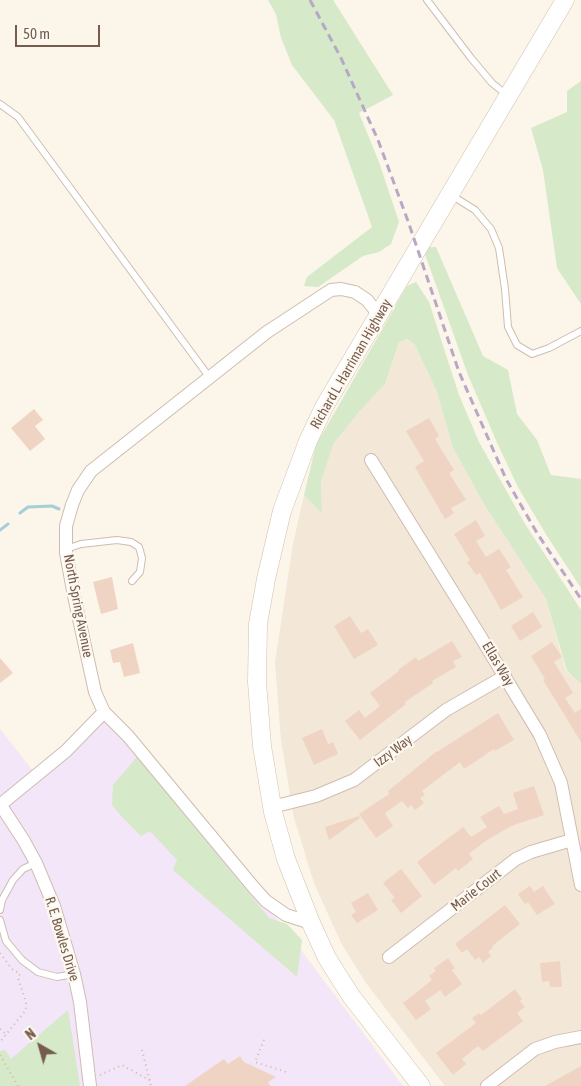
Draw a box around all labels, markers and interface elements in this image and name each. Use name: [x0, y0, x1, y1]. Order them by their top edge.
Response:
scale bar: [18, 15, 102, 47]
text: 50 m: [23, 25, 50, 42]
street label: Richard L. Harriman Highway: [307, 296, 395, 432]
street label: North Spring Avenue: [60, 553, 96, 659]
street label: Ellas Way: [478, 639, 518, 689]
street label: Izzy Way: [371, 731, 415, 771]
street label: Marie Court: [448, 865, 504, 915]
street label: R. E. Bowles Drive: [41, 895, 83, 983]
north arrow: [15, 1021, 65, 1071]
text: N: [23, 1025, 39, 1043]

